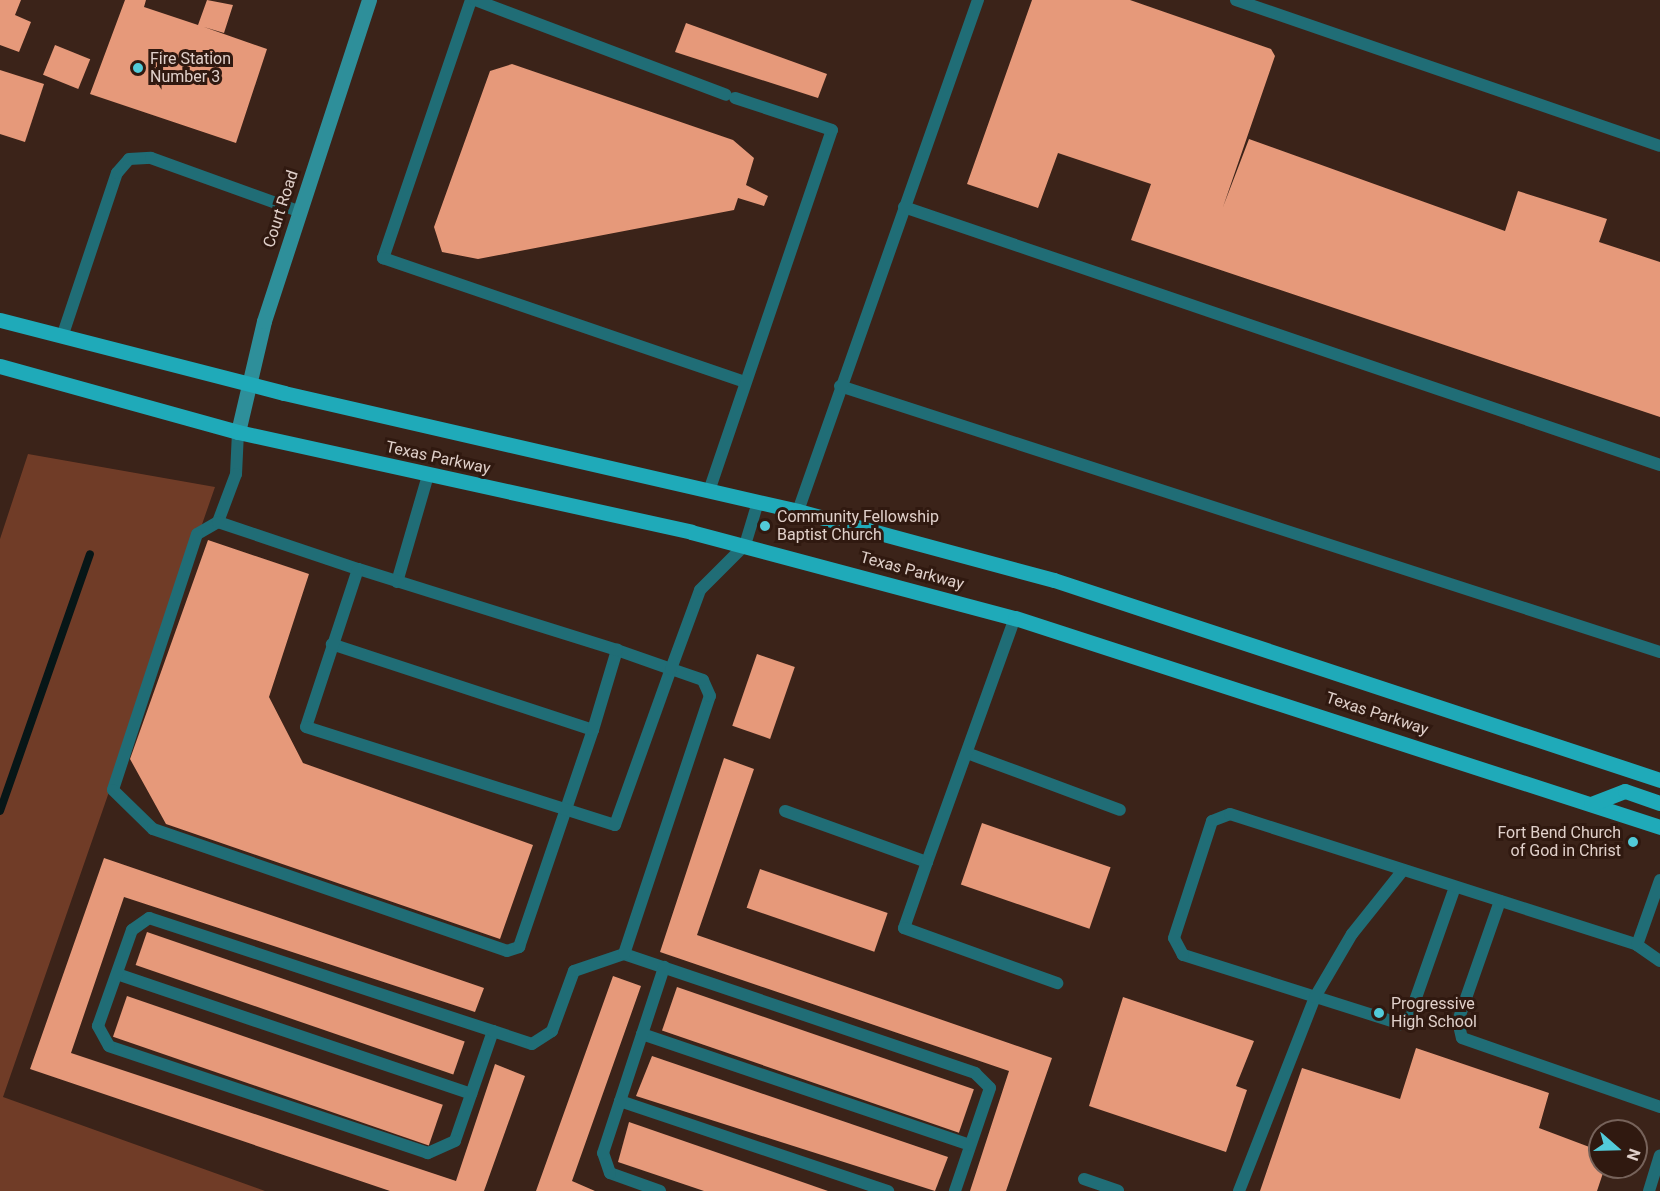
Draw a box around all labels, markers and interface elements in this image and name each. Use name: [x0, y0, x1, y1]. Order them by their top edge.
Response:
place label: Fire Station Number 3: [150, 49, 231, 87]
marker: Fire Station Number 3: [131, 61, 145, 75]
street label: Court Road: [259, 168, 303, 250]
street label: Texas Parkway: [384, 438, 492, 478]
place label: Community Fellowship Baptist Church: [777, 507, 939, 545]
marker: Community Fellowship Baptist Church: [758, 519, 772, 533]
street label: Texas Parkway: [858, 548, 966, 594]
street label: Texas Parkway: [1323, 688, 1431, 740]
place label: Fort Bend Church of God in Christ: [1497, 823, 1621, 861]
marker: Fort Bend Church of God in Christ: [1626, 835, 1640, 849]
place label: Progressive High School: [1391, 994, 1477, 1032]
marker: Progressive High School: [1372, 1006, 1386, 1020]
north arrow: [1588, 1119, 1648, 1179]
text: N: [1623, 1146, 1644, 1163]

